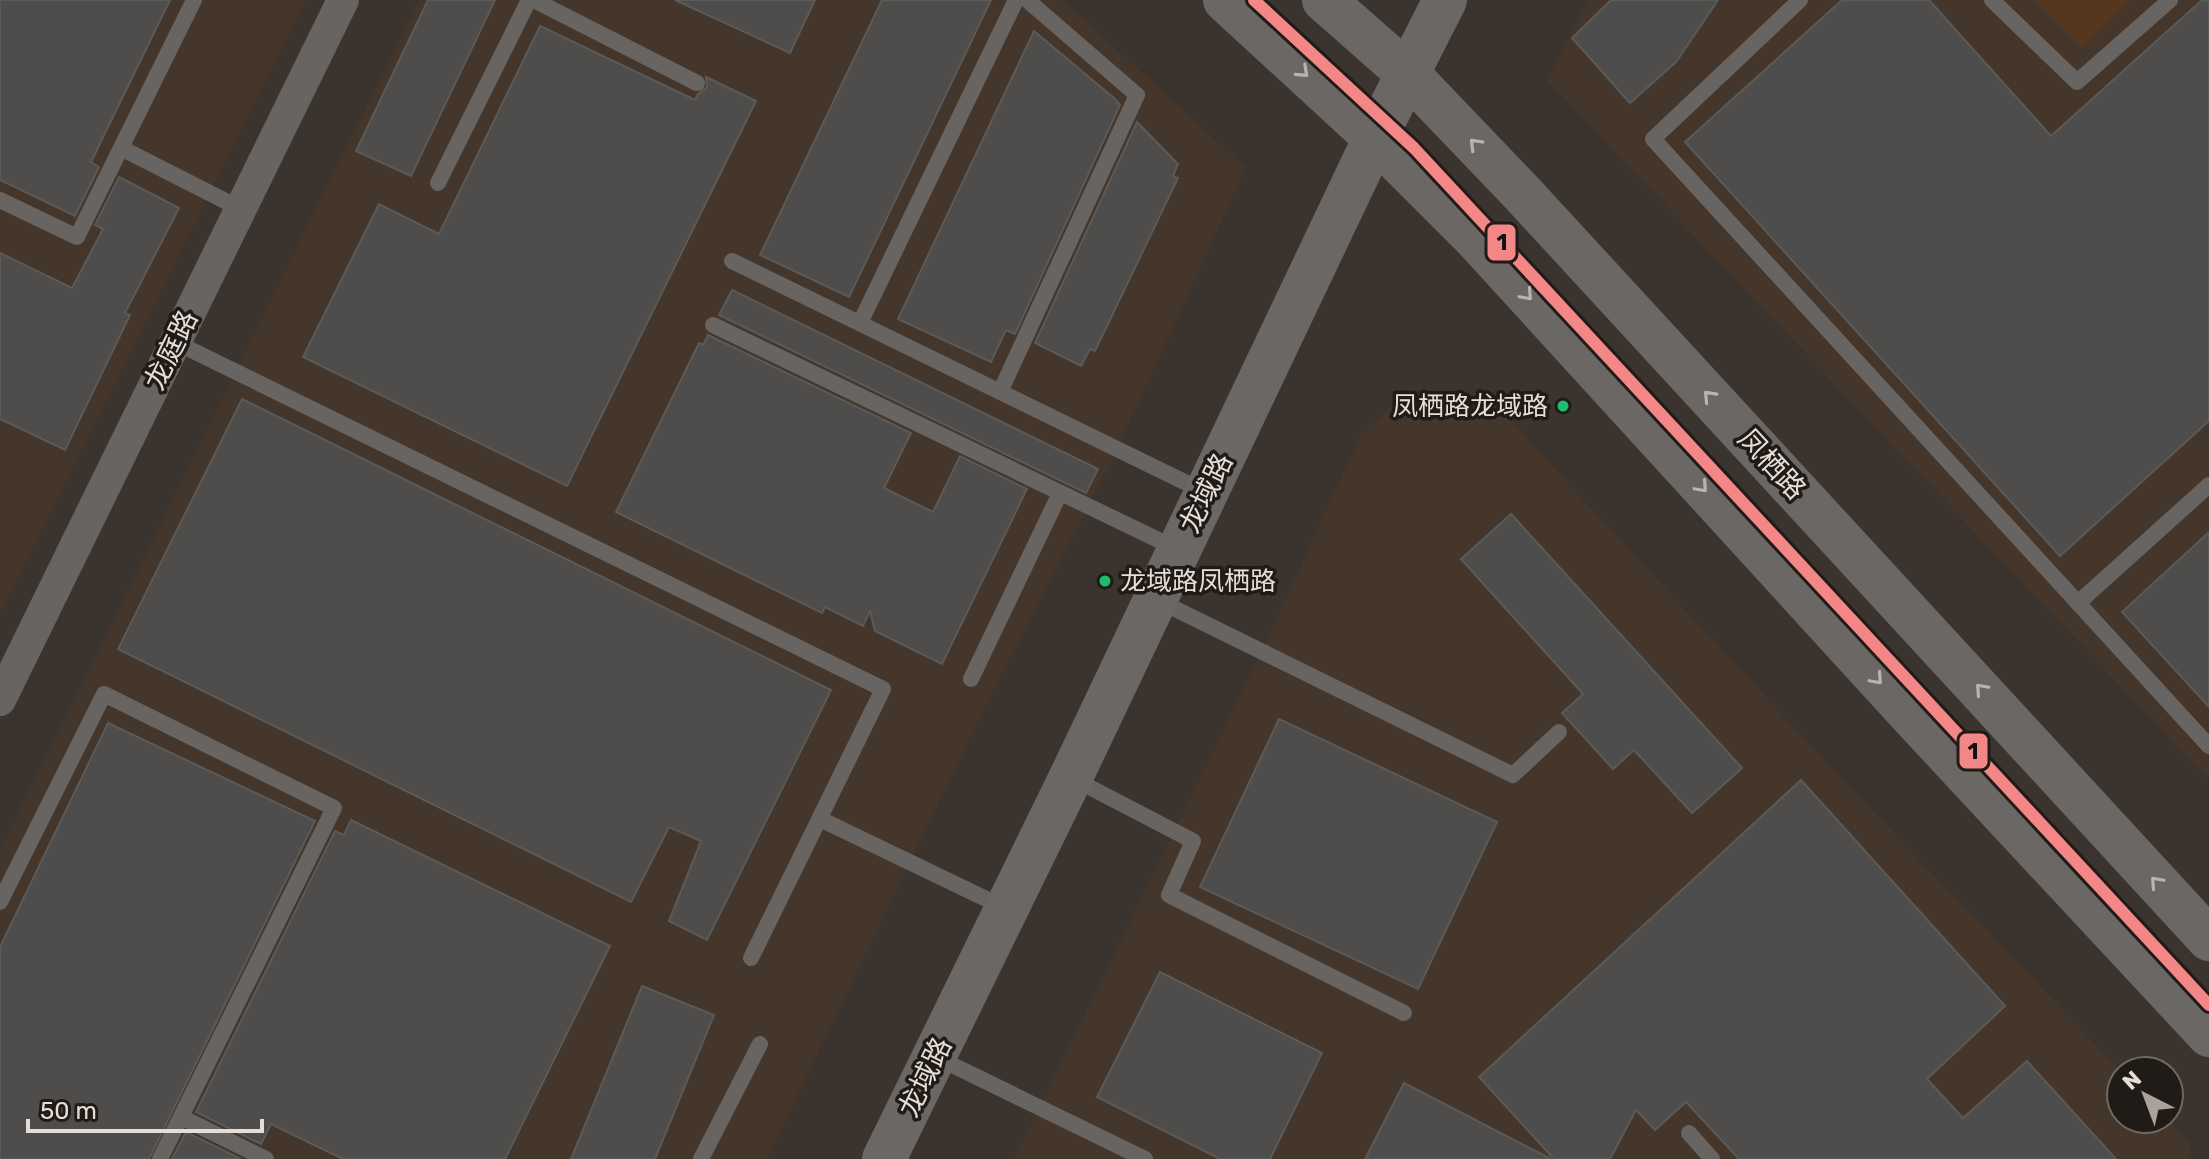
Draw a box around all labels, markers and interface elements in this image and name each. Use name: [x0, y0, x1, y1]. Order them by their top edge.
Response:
one-way arrow: [1294, 62, 1308, 77]
one-way arrow: [1470, 139, 1484, 153]
line badge: 1: [1486, 223, 1517, 262]
text: 1: [1497, 229, 1507, 256]
one-way arrow: [1517, 285, 1531, 300]
street label: 龙庭路: [138, 305, 204, 395]
place label: 凤栖路龙域路: [1392, 391, 1548, 422]
one-way arrow: [1704, 391, 1719, 405]
marker: 凤栖路龙域路: [1555, 398, 1571, 414]
street label: 凤栖路: [1731, 422, 1813, 506]
street label: 龙域路: [1173, 448, 1239, 538]
one-way arrow: [1692, 477, 1706, 492]
place label: 龙域路凤栖路: [1120, 566, 1276, 597]
marker: 龙域路凤栖路: [1097, 573, 1113, 589]
one-way arrow: [1868, 669, 1882, 684]
one-way arrow: [1977, 684, 1991, 699]
line badge: 1: [1958, 732, 1989, 770]
text: 1: [1968, 738, 1978, 765]
one-way arrow: [2152, 876, 2166, 891]
street label: 龙域路: [892, 1032, 958, 1122]
north arrow: [2105, 1055, 2185, 1135]
text: N: [2117, 1065, 2147, 1096]
scale bar: [28, 1083, 262, 1133]
text: 50 m: [40, 1097, 97, 1125]

